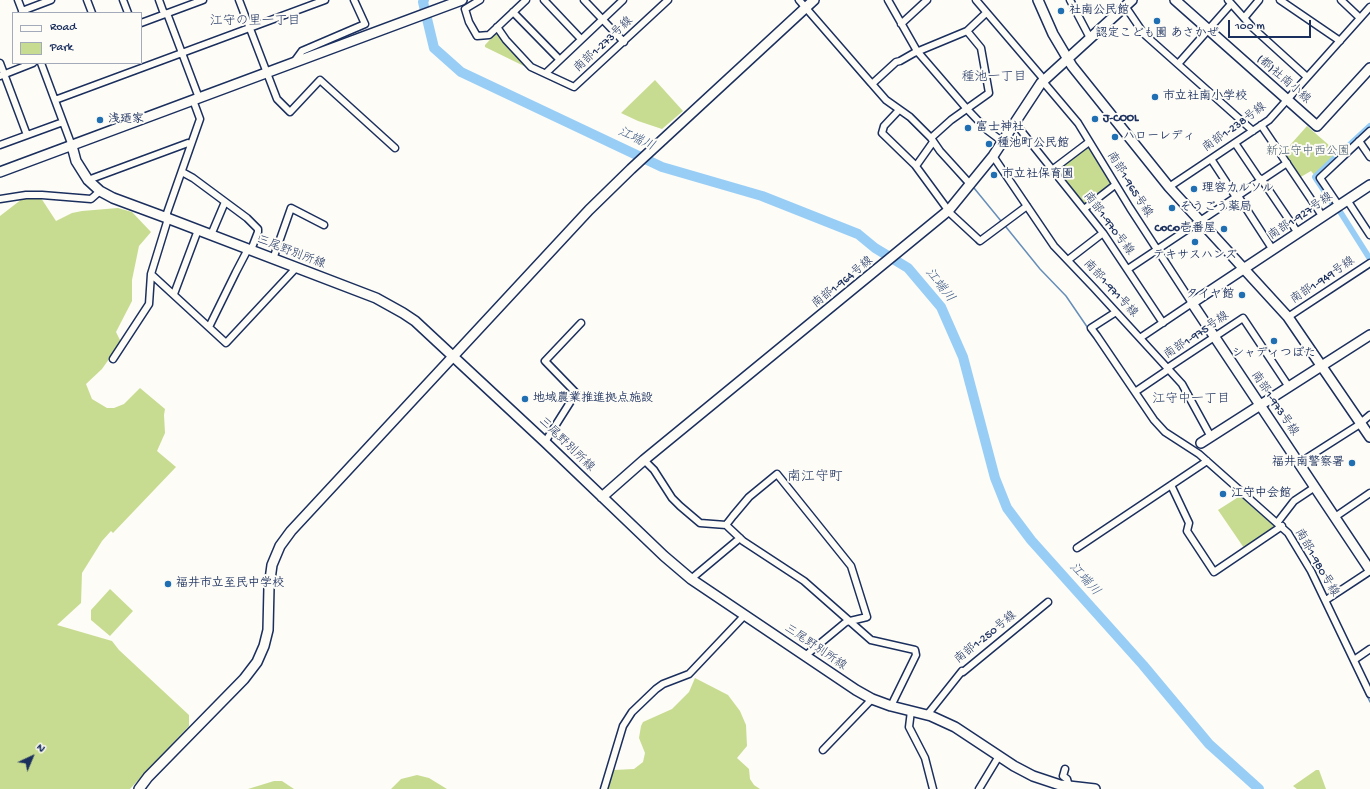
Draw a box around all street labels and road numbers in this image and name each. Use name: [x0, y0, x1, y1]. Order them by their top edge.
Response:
street label: 南部1-273号線: [572, 14, 636, 76]
street label: (都)社南小線: [1253, 53, 1313, 107]
street label: 南部1-238号線: [1200, 100, 1270, 156]
street label: 南部1-965号線: [1103, 149, 1155, 221]
street label: 南部1-970号線: [1079, 189, 1137, 259]
street label: 南部1-927号線: [1266, 190, 1336, 244]
street label: 三尾野別所線: [255, 233, 327, 273]
street label: 南部1-964号線: [810, 254, 876, 312]
street label: 南部1-949号線: [1288, 254, 1358, 308]
street label: 南部1-971号線: [1080, 257, 1140, 321]
street label: 南部1-975号線: [1162, 309, 1232, 363]
street label: 南部1-973号線: [1247, 369, 1301, 439]
street label: 三尾野別所線: [535, 415, 597, 475]
street label: 南部1-980号線: [1291, 526, 1341, 600]
street label: 南部1-250号線: [952, 609, 1020, 667]
street label: 三尾野別所線: [781, 622, 849, 674]

